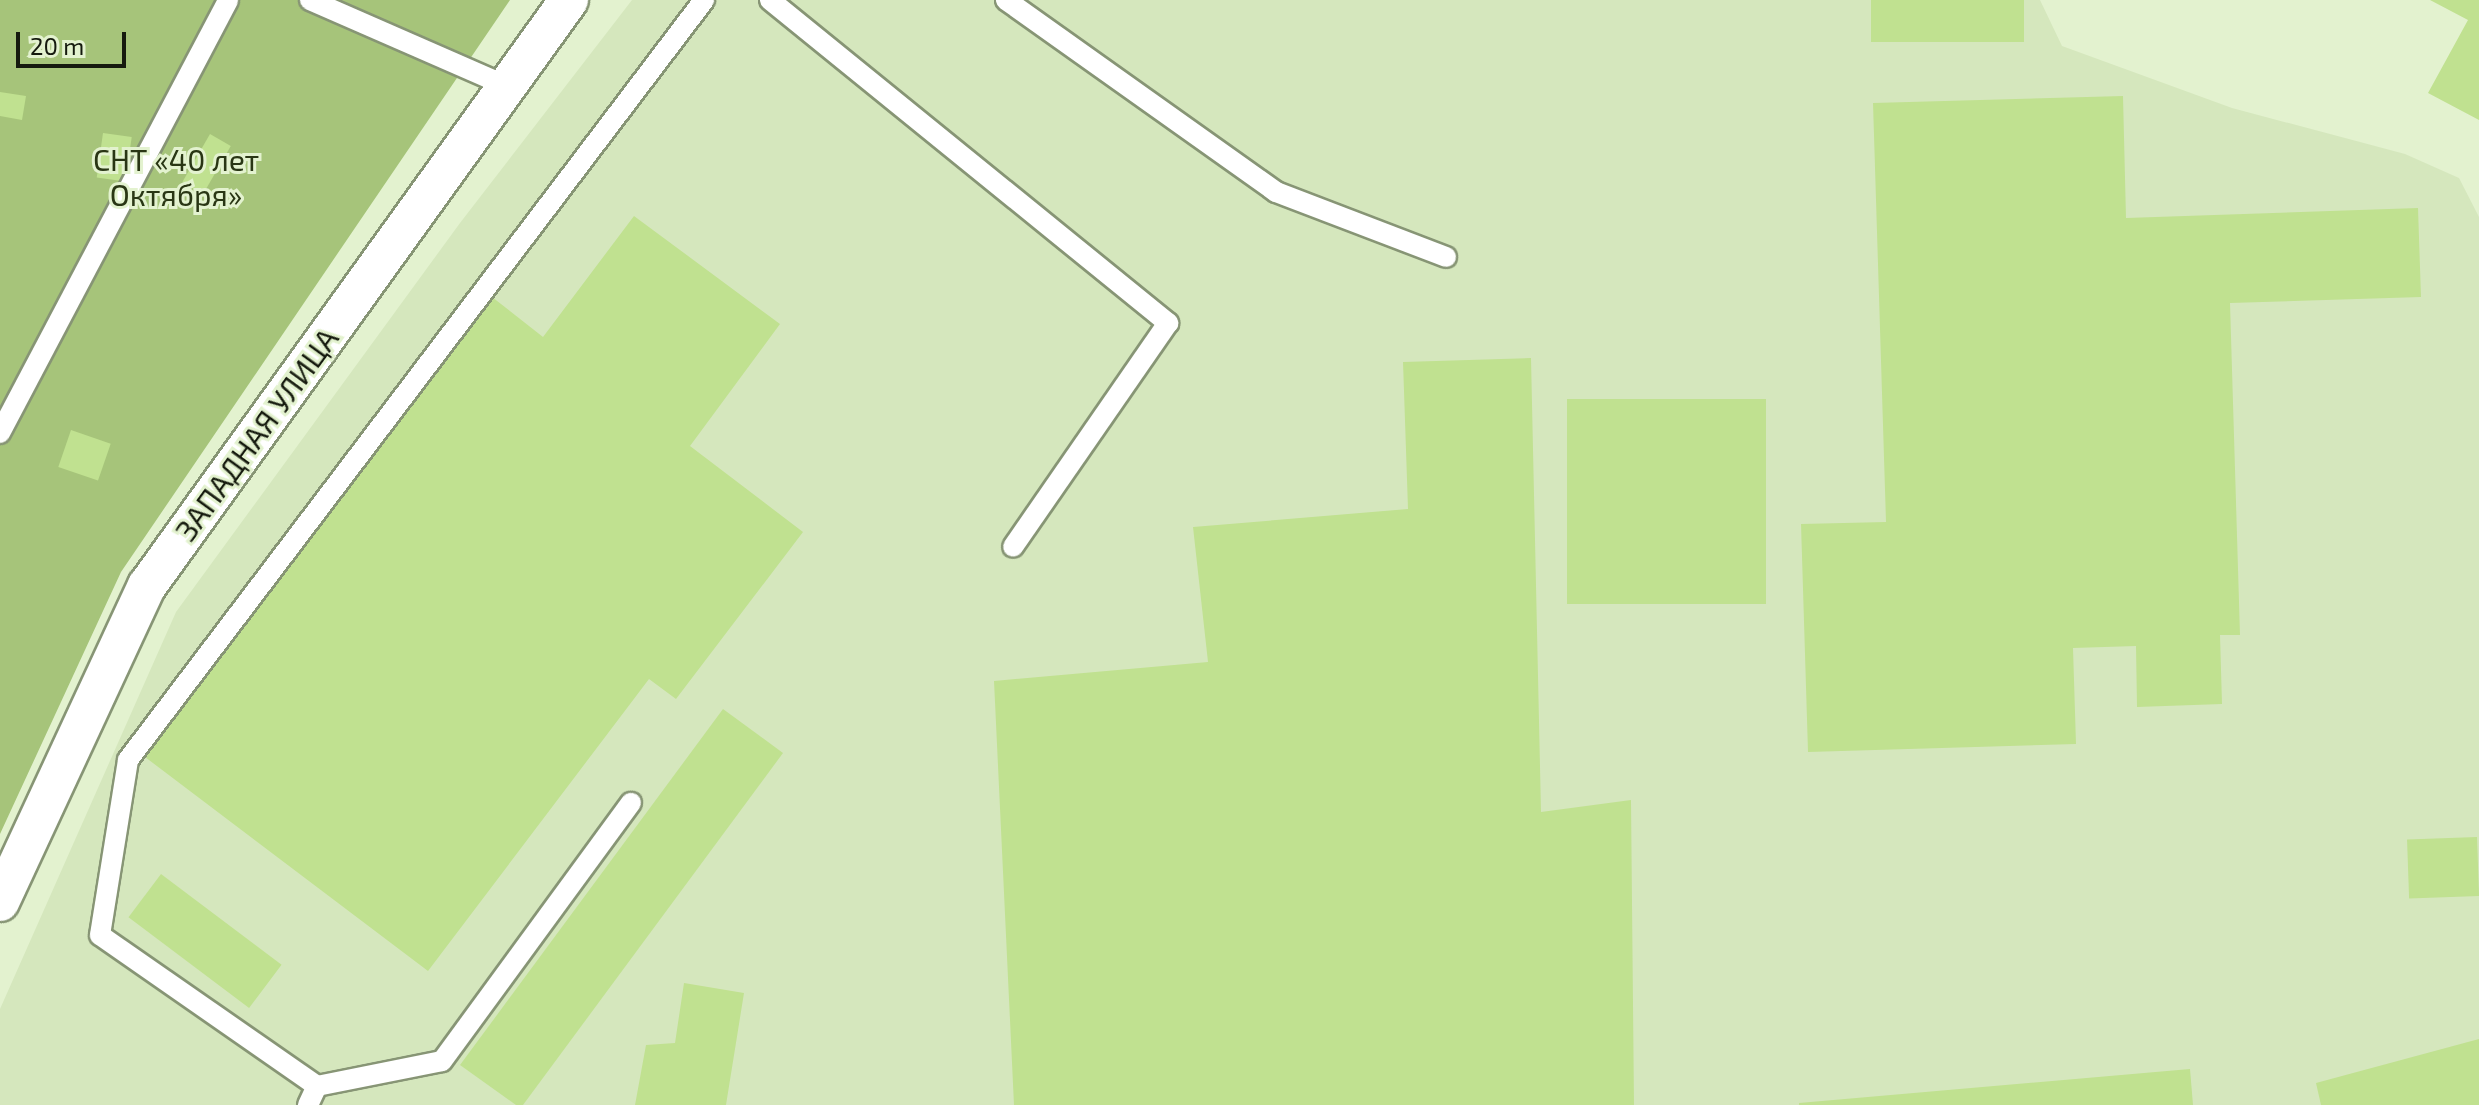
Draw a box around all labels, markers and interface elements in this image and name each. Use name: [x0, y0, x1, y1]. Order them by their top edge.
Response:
scale bar: [20, 16, 130, 66]
text: 20 m: [30, 31, 84, 60]
park label: СНТ «40 лет Октября»: [93, 141, 259, 212]
street label: ЗАПАДНАЯ УЛИЦА: [167, 321, 345, 547]

